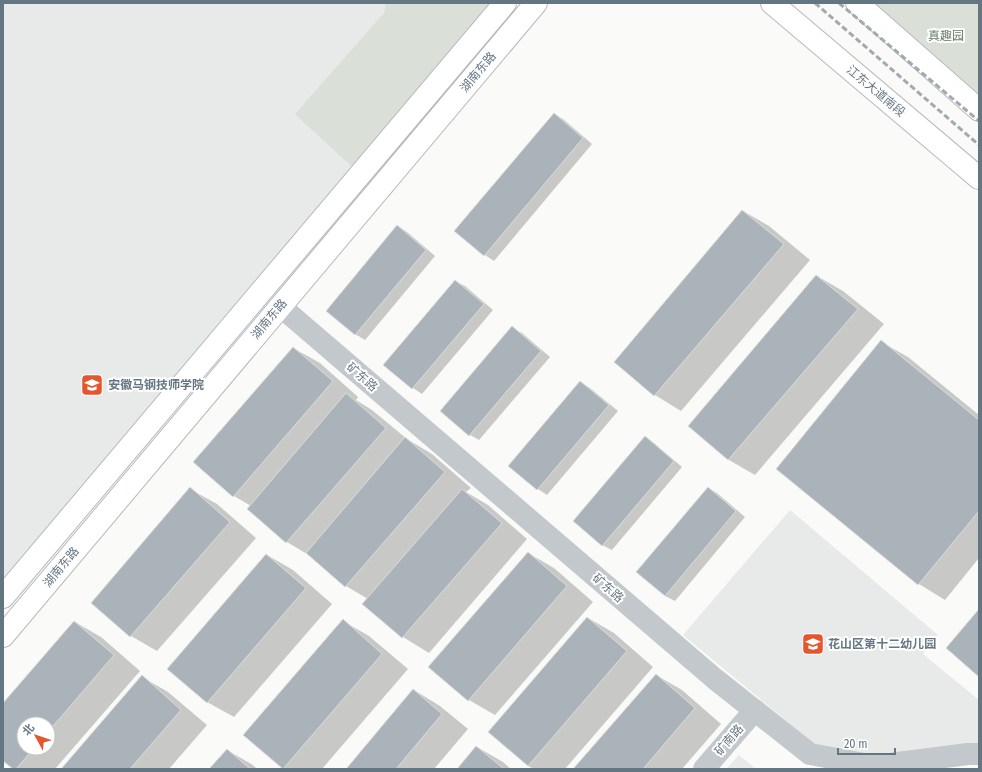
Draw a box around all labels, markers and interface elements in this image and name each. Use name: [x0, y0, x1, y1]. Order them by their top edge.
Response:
park label: 真趣园: [928, 29, 964, 43]
street label: 湖南东路: [457, 49, 499, 95]
street label: 江东大道南段: [844, 62, 908, 120]
street label: 湖南东路: [248, 296, 290, 342]
street label: 矿东路: [344, 360, 380, 394]
school or university icon: 安徽马钢技师学院: [79, 372, 105, 398]
place label: 安徽马钢技师学院: [108, 378, 204, 392]
street label: 湖南东路: [40, 544, 82, 590]
street label: 矿东路: [590, 571, 626, 605]
school or university icon: 花山区第十二幼儿园: [800, 631, 826, 657]
place label: 花山区第十二幼儿园: [828, 637, 936, 651]
north arrow: [16, 716, 56, 756]
text: 北: [20, 722, 37, 738]
street label: 矿南路: [712, 722, 746, 758]
scale bar: [838, 730, 895, 756]
text: 20 m: [844, 737, 868, 751]

